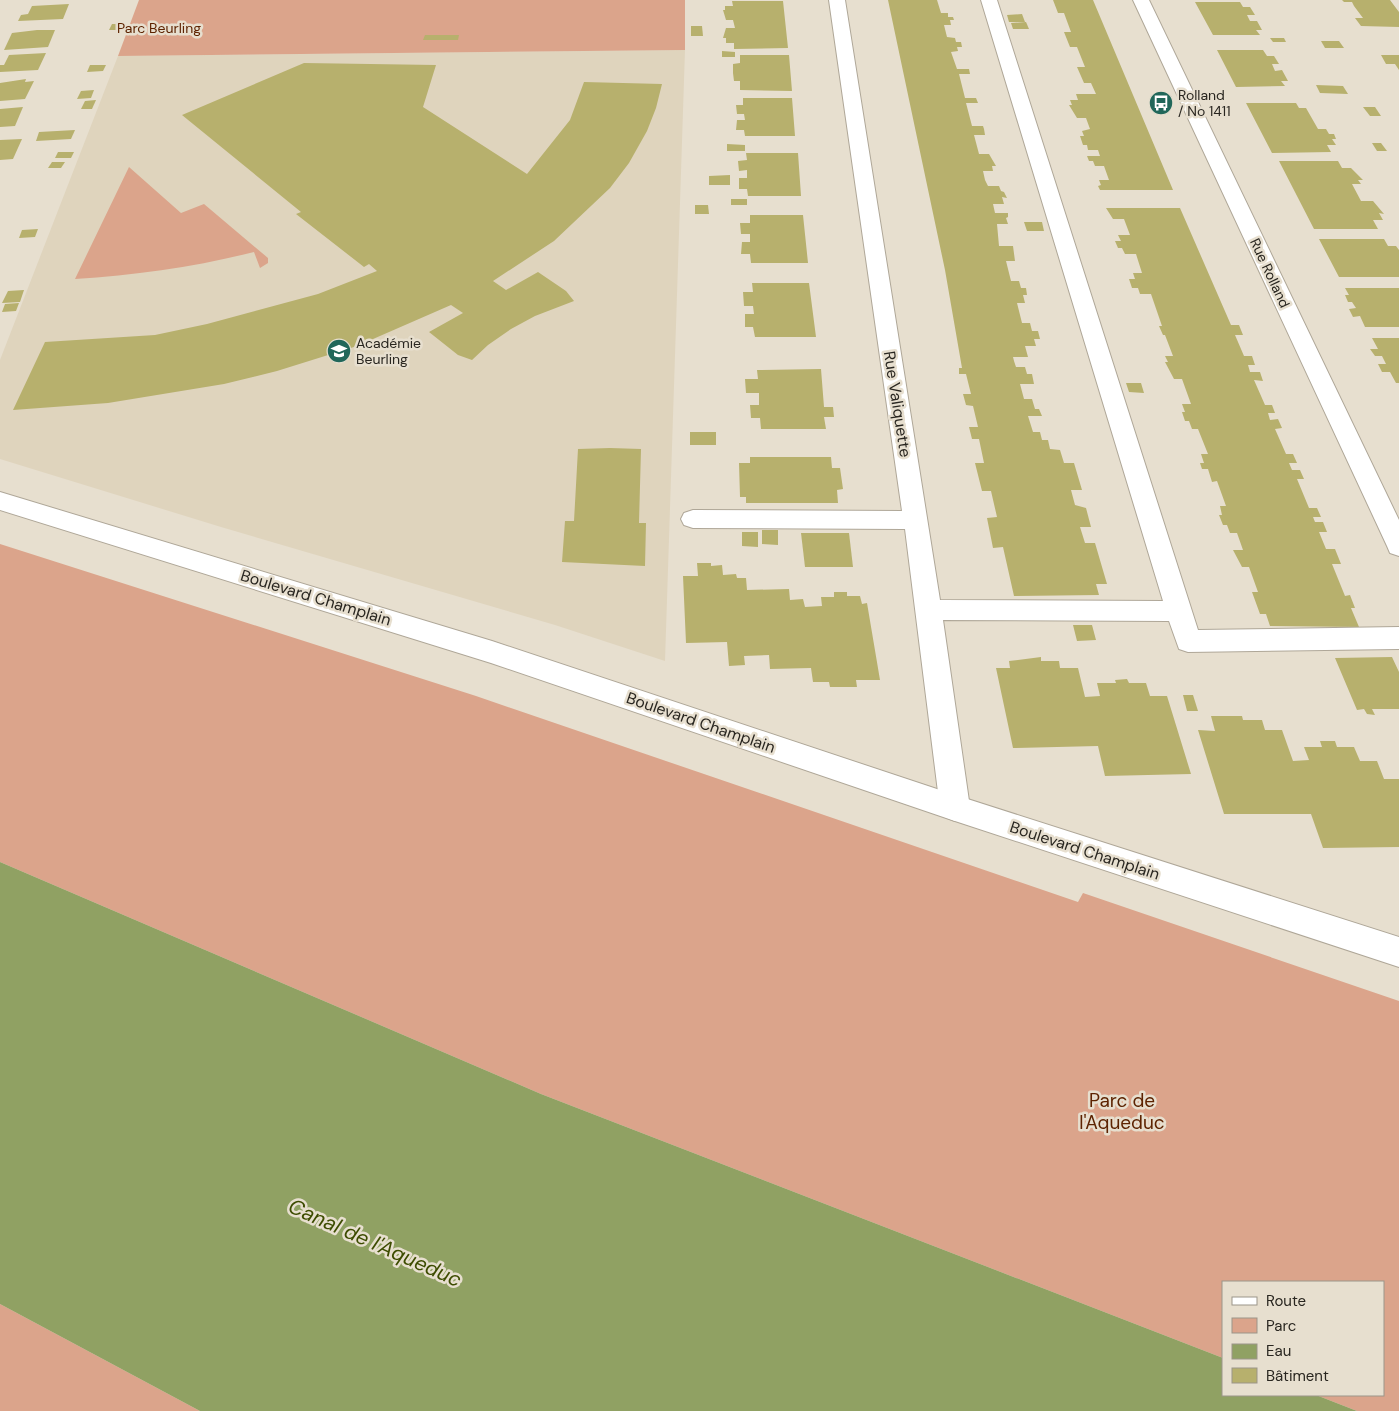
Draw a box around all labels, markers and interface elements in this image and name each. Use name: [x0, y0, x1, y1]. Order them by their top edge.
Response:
park label: Parc Beurling: [117, 19, 201, 37]
place label: Rolland / No 1411: [1178, 86, 1231, 120]
bus stop icon: Rolland / No 1411: [1148, 90, 1174, 116]
street label: Rue Rolland: [1246, 235, 1294, 311]
place label: Académie Beurling: [356, 334, 421, 368]
school or university icon: Académie Beurling: [326, 338, 352, 364]
street label: Rue Valiquette: [879, 349, 916, 459]
street label: Boulevard Champlain: [238, 565, 394, 630]
street label: Boulevard Champlain: [624, 687, 778, 758]
street label: Boulevard Champlain: [1007, 816, 1162, 885]
park label: Parc de l'Aqueduc: [1079, 1088, 1165, 1135]
water label: Canal de l'Aqueduc: [284, 1192, 466, 1294]
legend: [1222, 1281, 1384, 1396]
text: Route: [1266, 1291, 1306, 1311]
text: Parc: [1266, 1316, 1296, 1336]
text: Eau: [1266, 1341, 1291, 1361]
text: Bâtiment: [1266, 1366, 1329, 1386]

